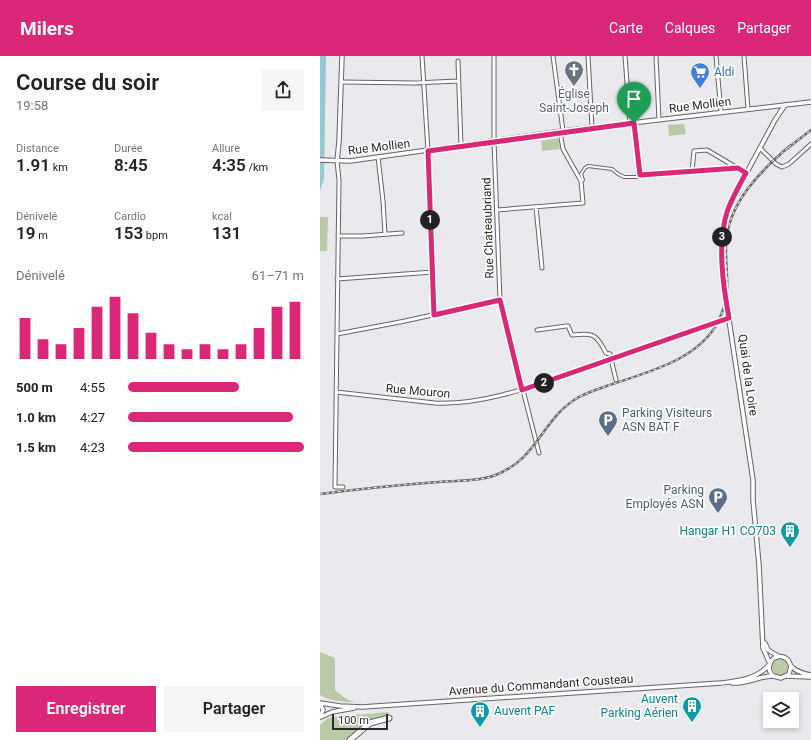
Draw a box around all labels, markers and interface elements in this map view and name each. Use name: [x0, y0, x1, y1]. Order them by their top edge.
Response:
text: Milers: [20, 17, 74, 40]
text: Carte: [609, 20, 643, 36]
text: Calques: [665, 20, 715, 36]
text: Partager: [737, 20, 791, 36]
church icon: Église Saint-Joseph: [563, 59, 585, 87]
supermarket icon: Aldi: [689, 61, 711, 89]
place label: Aldi: [714, 65, 735, 79]
button: share: [262, 69, 304, 111]
text: Course du soir: [16, 70, 159, 95]
pin: [617, 82, 651, 123]
place label: Église Saint-Joseph: [539, 86, 609, 115]
icon: arrive: [623, 88, 645, 110]
street label: Rue Mollien: [668, 94, 732, 116]
text: 19:58: [16, 98, 48, 113]
street label: Rue Mollien: [347, 136, 411, 158]
text: Distance: [16, 142, 59, 155]
text: Durée: [114, 142, 143, 155]
text: Allure: [212, 142, 240, 155]
text: 1.91: [16, 155, 50, 175]
text: 8:45: [114, 155, 148, 175]
text: 4:35: [212, 155, 246, 175]
text: km: [50, 161, 68, 174]
text: /km: [246, 161, 268, 174]
street label: Rue Chateaubriand: [479, 177, 497, 279]
text: Dénivelé: [16, 210, 57, 223]
text: Cardio: [114, 210, 146, 223]
text: kcal: [212, 210, 232, 223]
pin: 1: [420, 210, 440, 230]
text: 1: [427, 213, 433, 226]
text: 19: [16, 223, 35, 243]
text: 153: [114, 223, 143, 243]
text: 131: [212, 223, 241, 243]
pin: 3: [712, 227, 732, 247]
text: m: [35, 229, 48, 242]
text: bpm: [143, 229, 168, 242]
text: 3: [719, 230, 725, 243]
text: Dénivelé: [16, 268, 65, 283]
text: 61–71 m: [252, 268, 304, 283]
street label: Quai de la Loire: [735, 333, 761, 417]
pin: 2: [534, 373, 554, 393]
text: 2: [541, 376, 547, 389]
text: 500 m: [16, 380, 53, 395]
text: 4:55: [80, 380, 105, 395]
street label: Rue Mouron: [385, 381, 451, 401]
place label: Parking Visiteurs ASN BAT F: [622, 406, 712, 434]
parking icon: Parking Visiteurs ASN BAT F: [597, 409, 619, 437]
text: 1.0 km: [16, 410, 56, 425]
text: 4:27: [80, 410, 105, 425]
text: 1.5 km: [16, 440, 56, 455]
text: 4:23: [80, 440, 105, 455]
place label: Parking Employés ASN: [626, 483, 704, 511]
parking icon: Parking Employés ASN: [707, 486, 729, 514]
building icon: Hangar H1 CO703: [779, 520, 801, 548]
place label: Hangar H1 CO703: [679, 524, 776, 538]
street label: Avenue du Commandant Cousteau: [448, 672, 634, 698]
button: Enregistrer: [16, 686, 156, 732]
button: Partager: [164, 686, 304, 732]
place label: Auvent Parking Aérien: [600, 692, 678, 720]
map controls: [763, 692, 799, 728]
button: layers: [763, 692, 799, 728]
building icon: Auvent Parking Aérien: [681, 695, 703, 723]
building icon: Auvent PAF: [469, 700, 491, 728]
place label: Auvent PAF: [494, 704, 556, 718]
scale bar: [332, 712, 388, 731]
text: 100 m: [338, 714, 369, 727]

